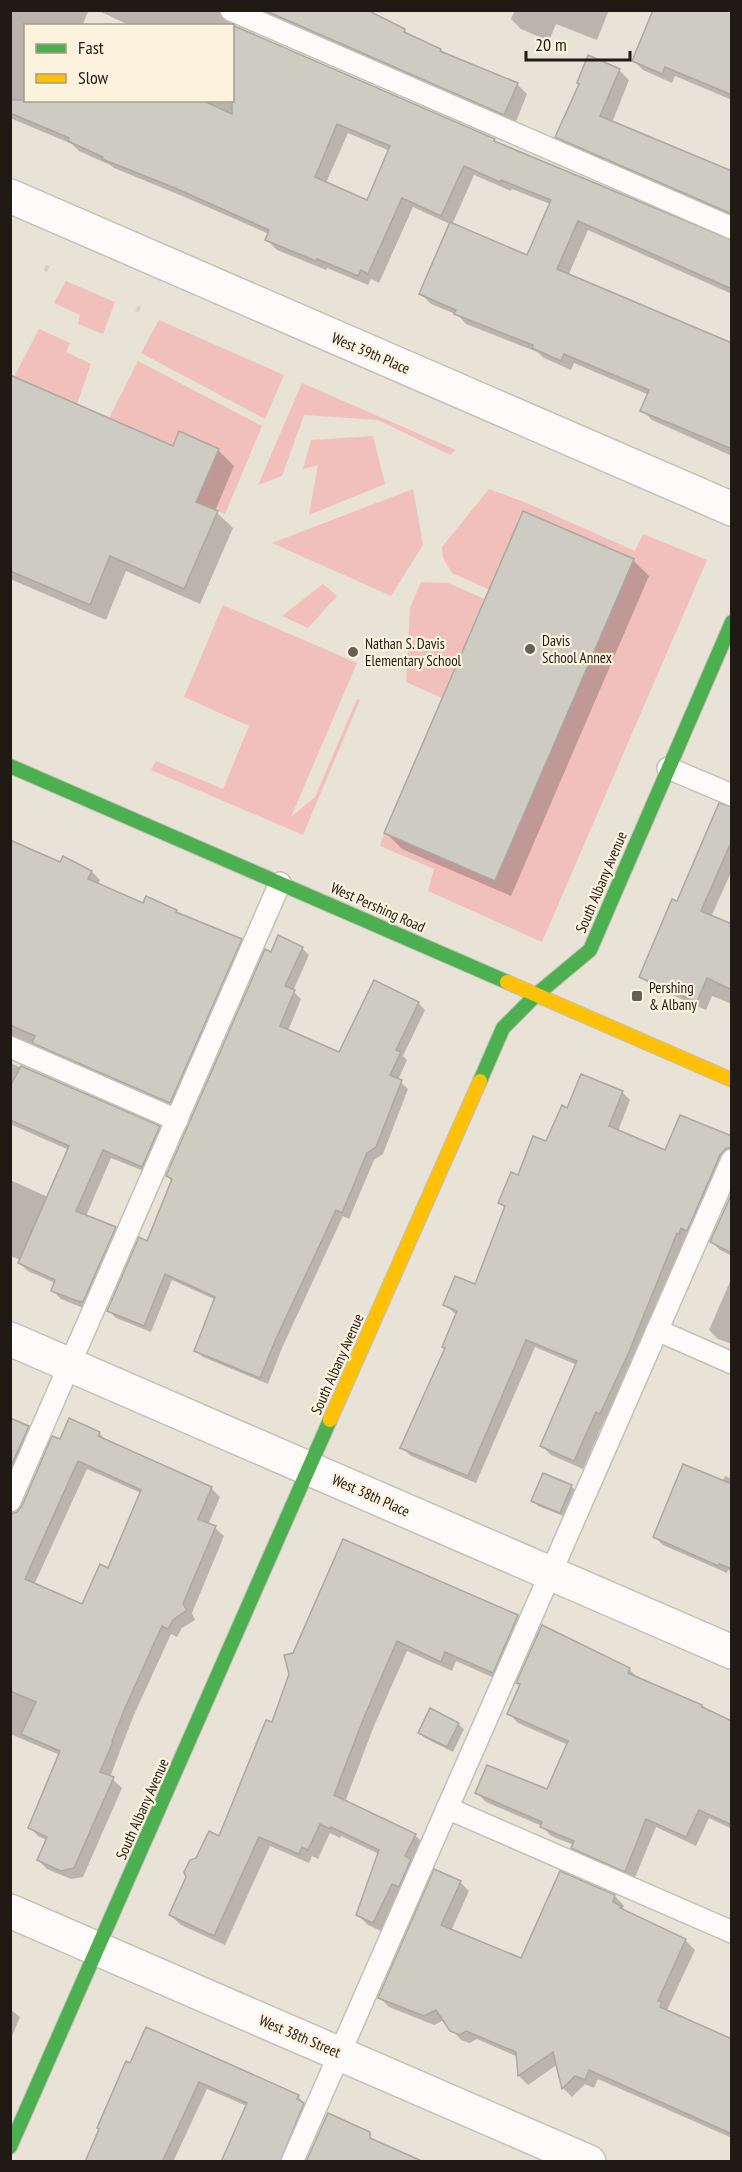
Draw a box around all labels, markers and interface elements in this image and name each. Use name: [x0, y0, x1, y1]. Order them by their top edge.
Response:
legend: [24, 24, 234, 102]
scale bar: [526, 24, 630, 62]
text: 20 m: [535, 33, 567, 56]
text: Fast: [78, 36, 104, 59]
text: Slow: [78, 66, 109, 89]
street label: West 39th Place: [329, 328, 413, 378]
place label: Davis School Annex: [542, 631, 612, 667]
place label: Nathan S. Davis Elementary School: [365, 634, 462, 670]
marker: Davis School Annex: [523, 642, 537, 656]
marker: Nathan S. Davis Elementary School: [346, 645, 360, 659]
street label: South Albany Avenue: [571, 828, 631, 936]
street label: West Pershing Road: [328, 878, 428, 936]
place label: Pershing & Albany: [649, 978, 697, 1014]
marker: Pershing & Albany: [630, 989, 644, 1003]
street label: South Albany Avenue: [306, 1311, 368, 1417]
street label: West 38th Place: [329, 1469, 413, 1521]
street label: South Albany Avenue: [111, 1756, 173, 1862]
street label: West 38th Street: [256, 2010, 344, 2062]

